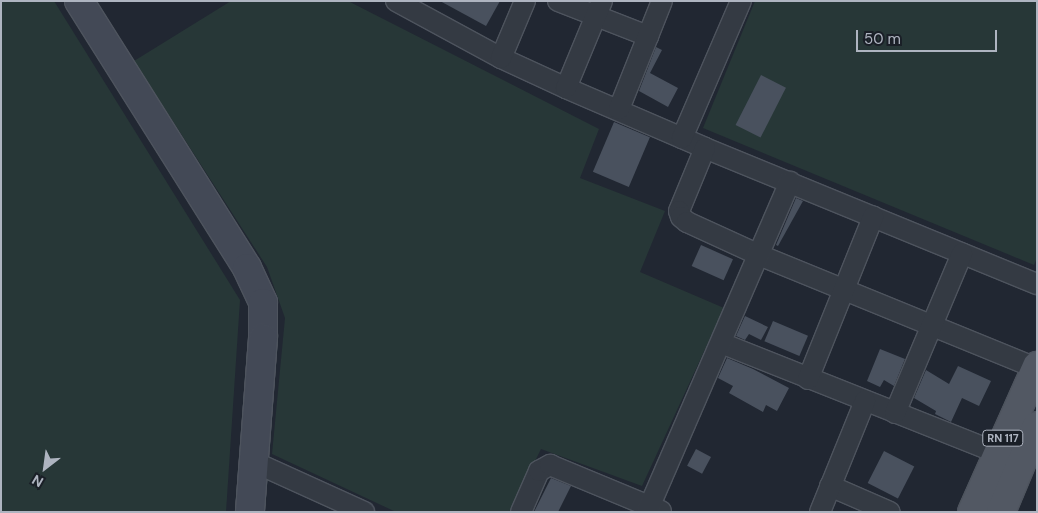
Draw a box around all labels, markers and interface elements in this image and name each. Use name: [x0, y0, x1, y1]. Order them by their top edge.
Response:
scale bar: [858, 20, 999, 52]
text: 50 m: [864, 29, 901, 49]
road number: RN 117: [982, 429, 1024, 446]
north arrow: [20, 443, 70, 493]
text: N: [29, 471, 46, 491]

